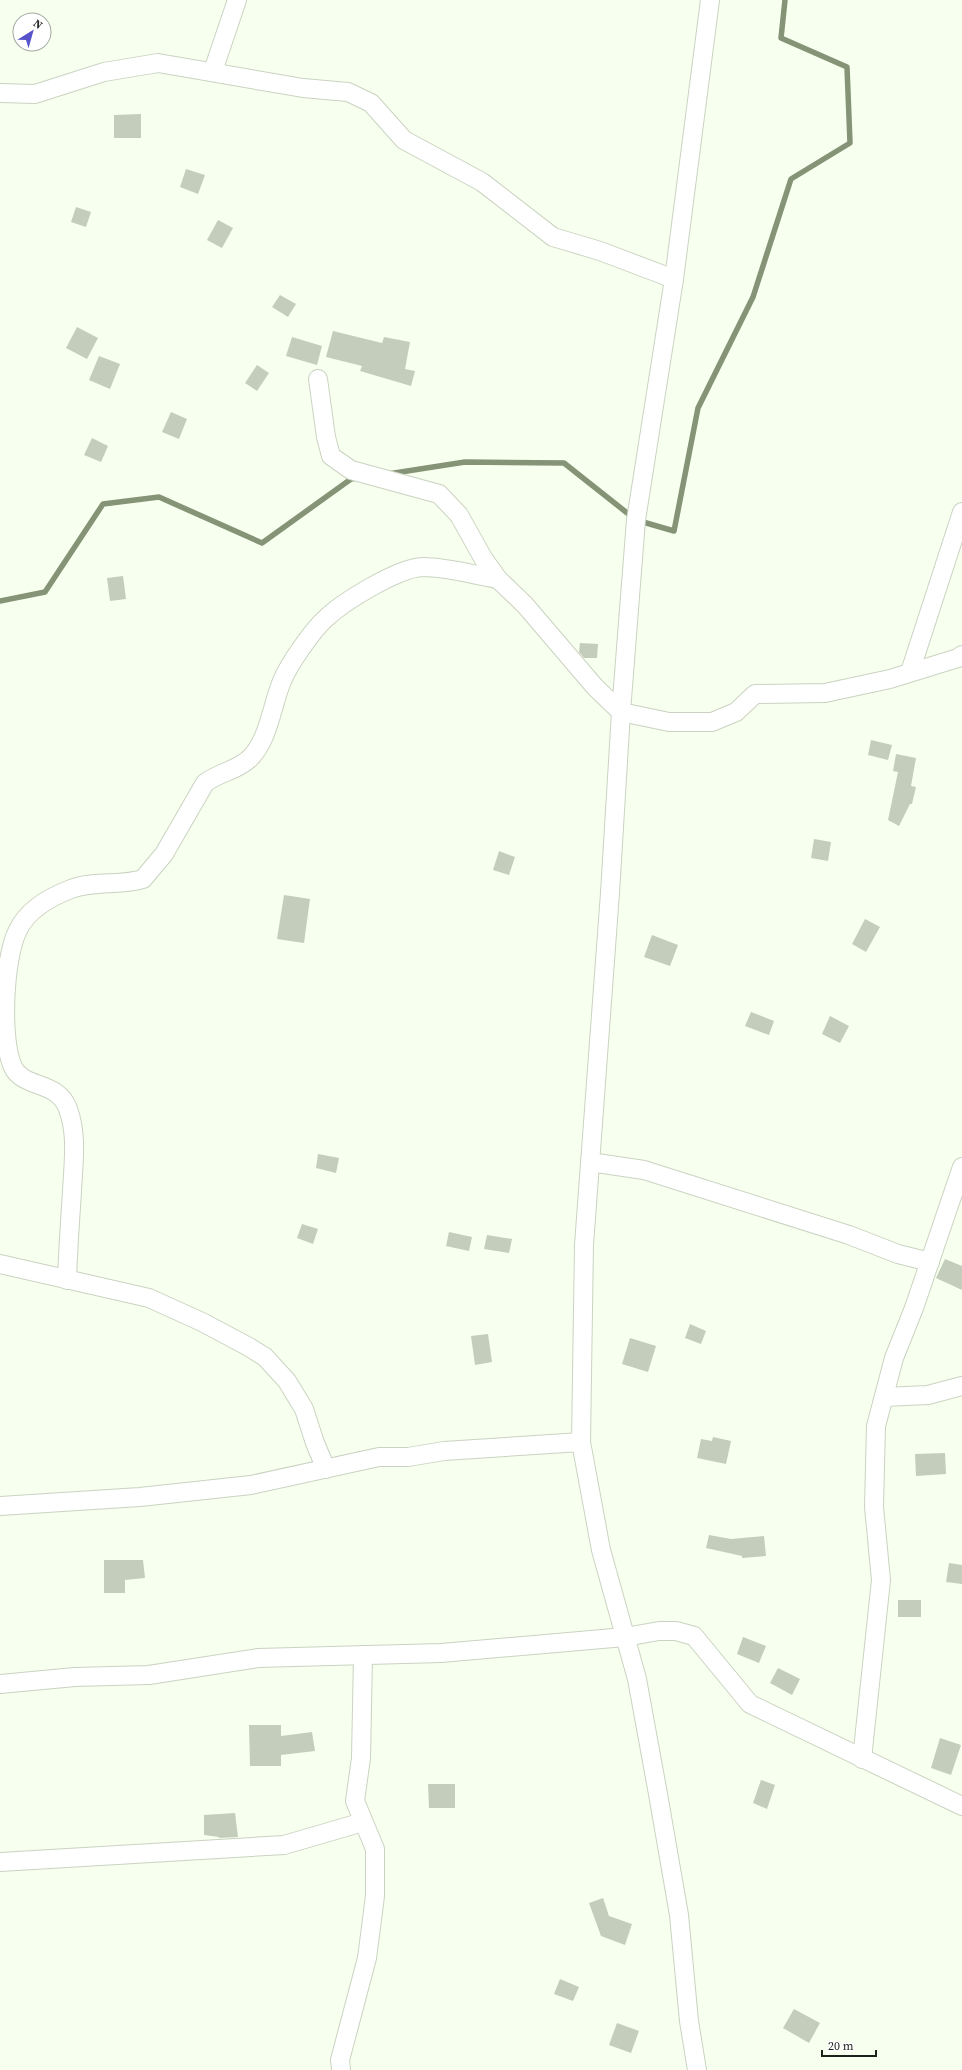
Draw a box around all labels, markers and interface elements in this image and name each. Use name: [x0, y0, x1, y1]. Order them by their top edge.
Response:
north arrow: [12, 12, 52, 52]
text: N: [30, 16, 45, 33]
scale bar: [822, 2032, 876, 2058]
text: 20 m: [828, 2038, 854, 2054]

